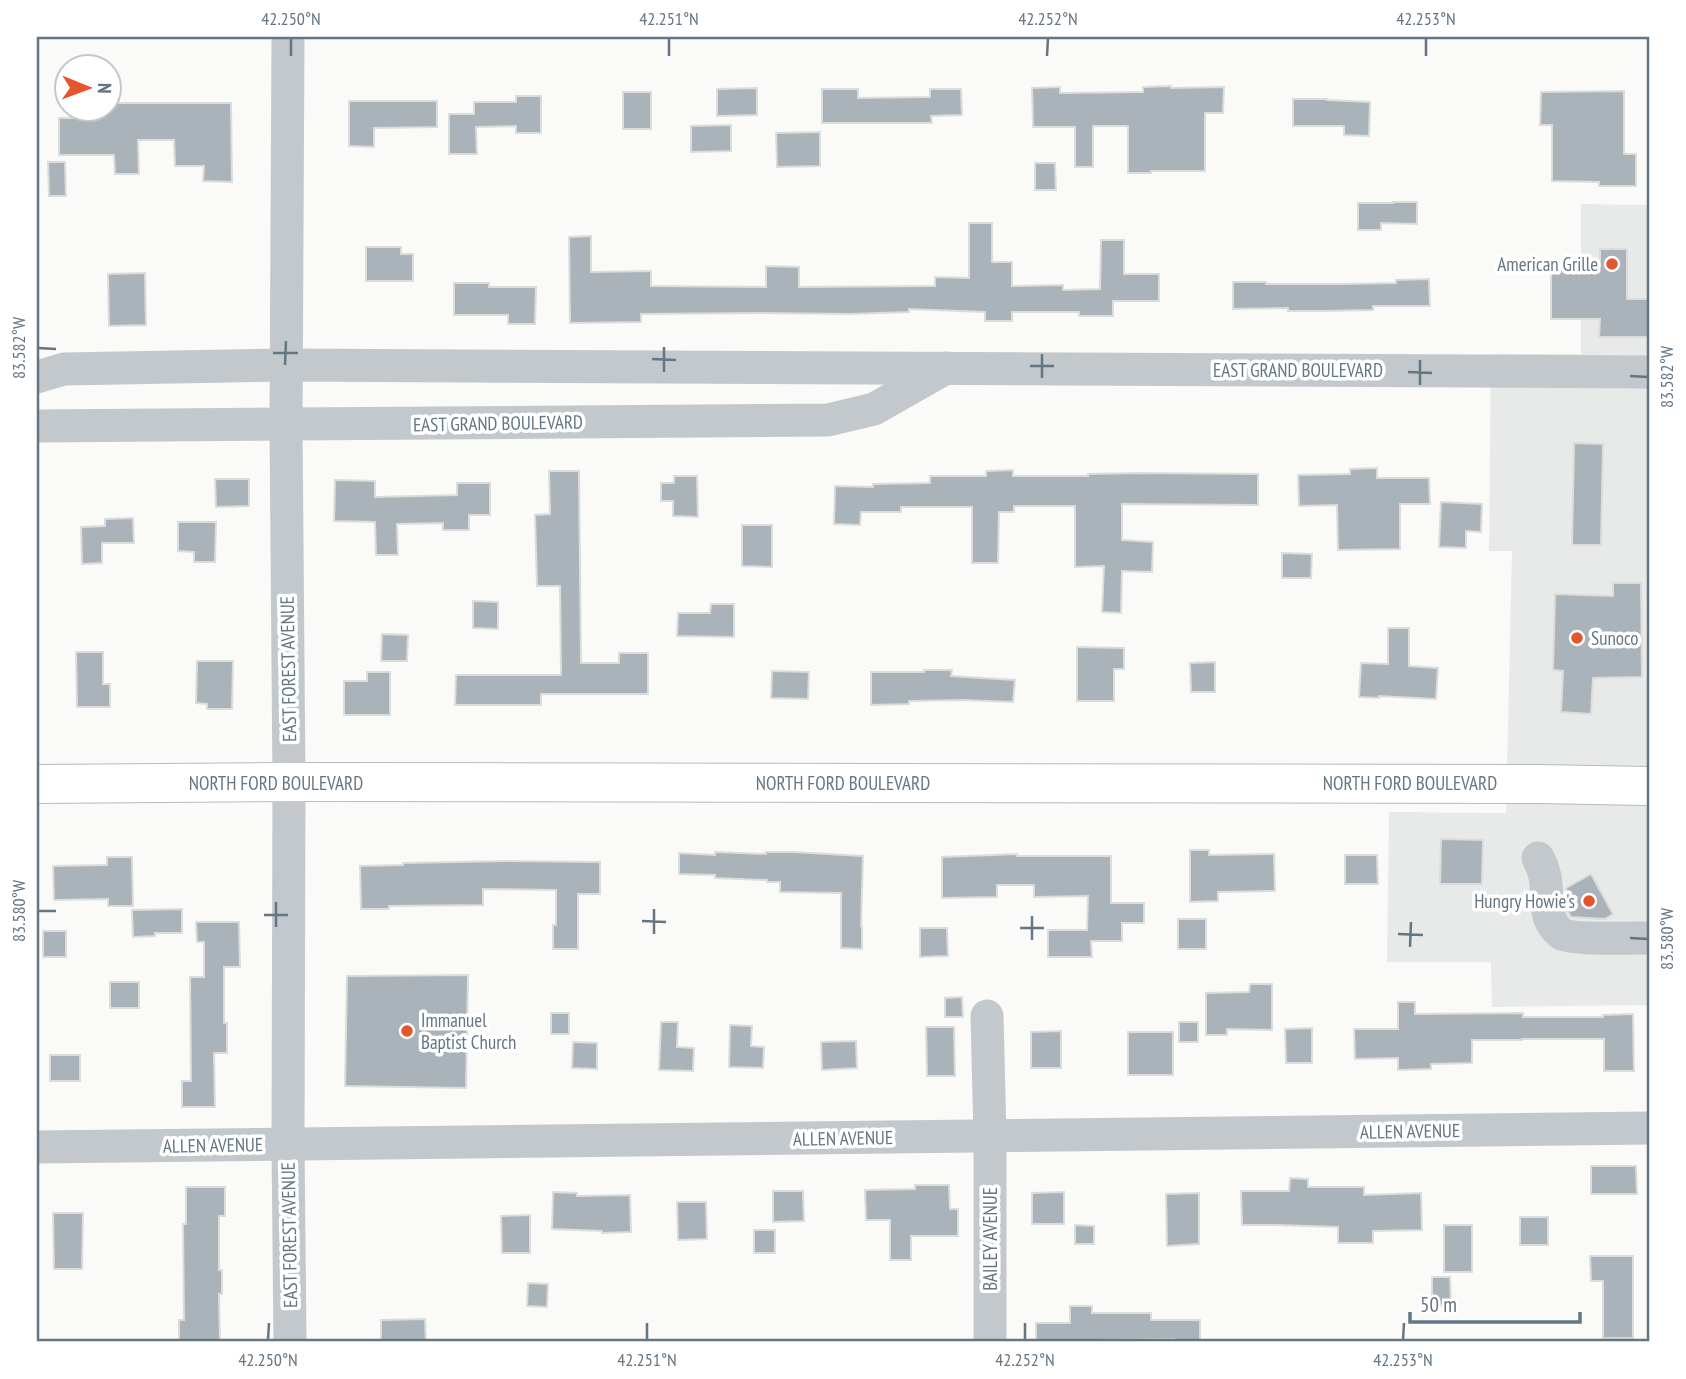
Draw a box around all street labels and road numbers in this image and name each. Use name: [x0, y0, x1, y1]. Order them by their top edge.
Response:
street label: EAST GRAND BOULEVARD: [1213, 358, 1383, 382]
street label: EAST GRAND BOULEVARD: [413, 410, 583, 436]
street label: EAST FOREST AVENUE: [275, 596, 301, 742]
street label: NORTH FORD BOULEVARD: [189, 771, 363, 795]
street label: NORTH FORD BOULEVARD: [756, 771, 930, 795]
street label: NORTH FORD BOULEVARD: [1323, 771, 1497, 795]
street label: ALLEN AVENUE: [1360, 1118, 1460, 1144]
street label: ALLEN AVENUE: [793, 1125, 893, 1151]
street label: ALLEN AVENUE: [163, 1132, 263, 1158]
street label: EAST FOREST AVENUE: [276, 1162, 302, 1308]
street label: BAILEY AVENUE: [978, 1187, 1002, 1291]

